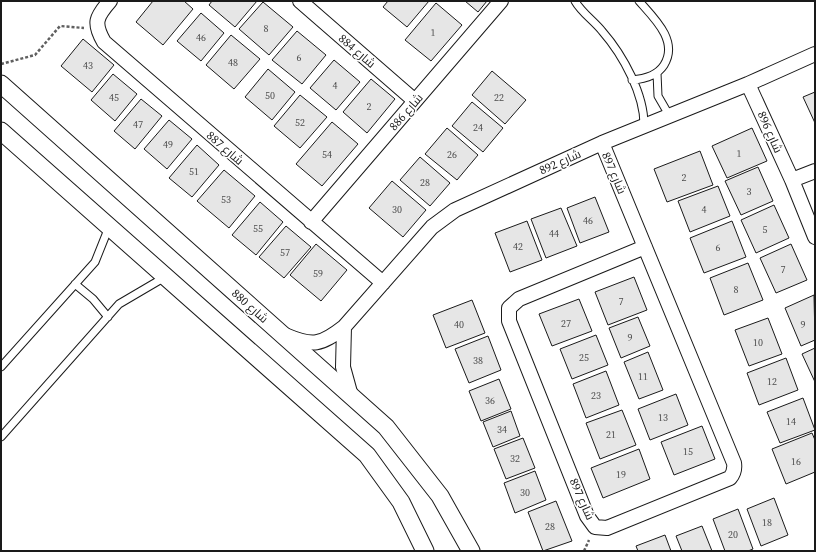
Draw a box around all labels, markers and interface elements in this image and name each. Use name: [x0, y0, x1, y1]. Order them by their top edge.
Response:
house number: 8: [264, 22, 269, 35]
house number: 1: [431, 26, 436, 39]
house number: 46: [196, 31, 206, 44]
street label: شارع 884: [335, 31, 379, 72]
house number: 6: [297, 51, 302, 64]
house number: 48: [228, 56, 238, 69]
house number: 43: [83, 59, 93, 72]
house number: 4: [333, 79, 338, 92]
house number: 50: [265, 89, 275, 102]
street label: شارع 886: [386, 90, 427, 134]
house number: 45: [109, 91, 119, 104]
house number: 22: [494, 91, 504, 104]
house number: 2: [367, 100, 372, 113]
street label: شارع 896: [754, 109, 786, 155]
house number: 52: [295, 116, 305, 129]
house number: 47: [133, 118, 143, 131]
house number: 24: [473, 121, 483, 134]
street label: شارع 887: [203, 128, 247, 169]
house number: 49: [163, 138, 173, 151]
street label: شارع 892: [537, 146, 583, 178]
house number: 1: [737, 147, 742, 160]
house number: 54: [322, 148, 332, 161]
house number: 26: [447, 148, 457, 161]
street label: شارع 897: [598, 150, 630, 196]
house number: 51: [189, 165, 199, 178]
house number: 2: [682, 171, 687, 184]
house number: 28: [420, 176, 430, 189]
house number: 3: [747, 185, 752, 198]
house number: 53: [221, 193, 231, 206]
house number: 30: [392, 203, 402, 216]
house number: 4: [702, 203, 707, 216]
house number: 46: [583, 214, 593, 227]
house number: 55: [253, 222, 263, 235]
house number: 5: [763, 223, 768, 236]
house number: 44: [549, 227, 559, 240]
house number: 42: [513, 240, 523, 253]
house number: 6: [716, 241, 721, 254]
house number: 57: [280, 246, 290, 259]
house number: 7: [781, 263, 786, 276]
house number: 59: [313, 267, 323, 280]
house number: 8: [734, 283, 739, 296]
street label: شارع 880: [228, 285, 272, 327]
house number: 7: [619, 295, 624, 308]
house number: 27: [561, 317, 571, 330]
house number: 40: [454, 318, 464, 331]
house number: 9: [801, 318, 806, 331]
house number: 9: [628, 331, 633, 344]
house number: 10: [753, 336, 763, 349]
house number: 25: [579, 351, 589, 364]
house number: 38: [473, 354, 483, 367]
house number: 11: [638, 370, 648, 383]
house number: 12: [767, 375, 777, 388]
house number: 23: [591, 389, 601, 402]
house number: 36: [485, 394, 495, 407]
house number: 13: [658, 411, 668, 424]
house number: 14: [786, 415, 796, 428]
house number: 34: [497, 423, 507, 436]
house number: 21: [606, 428, 616, 441]
house number: 15: [683, 445, 693, 458]
house number: 32: [510, 452, 520, 465]
house number: 16: [791, 455, 801, 468]
house number: 19: [616, 468, 626, 481]
street label: شارع 897: [566, 476, 598, 522]
house number: 30: [520, 486, 530, 499]
house number: 18: [762, 516, 772, 529]
house number: 28: [545, 520, 555, 533]
house number: 20: [728, 528, 738, 541]

